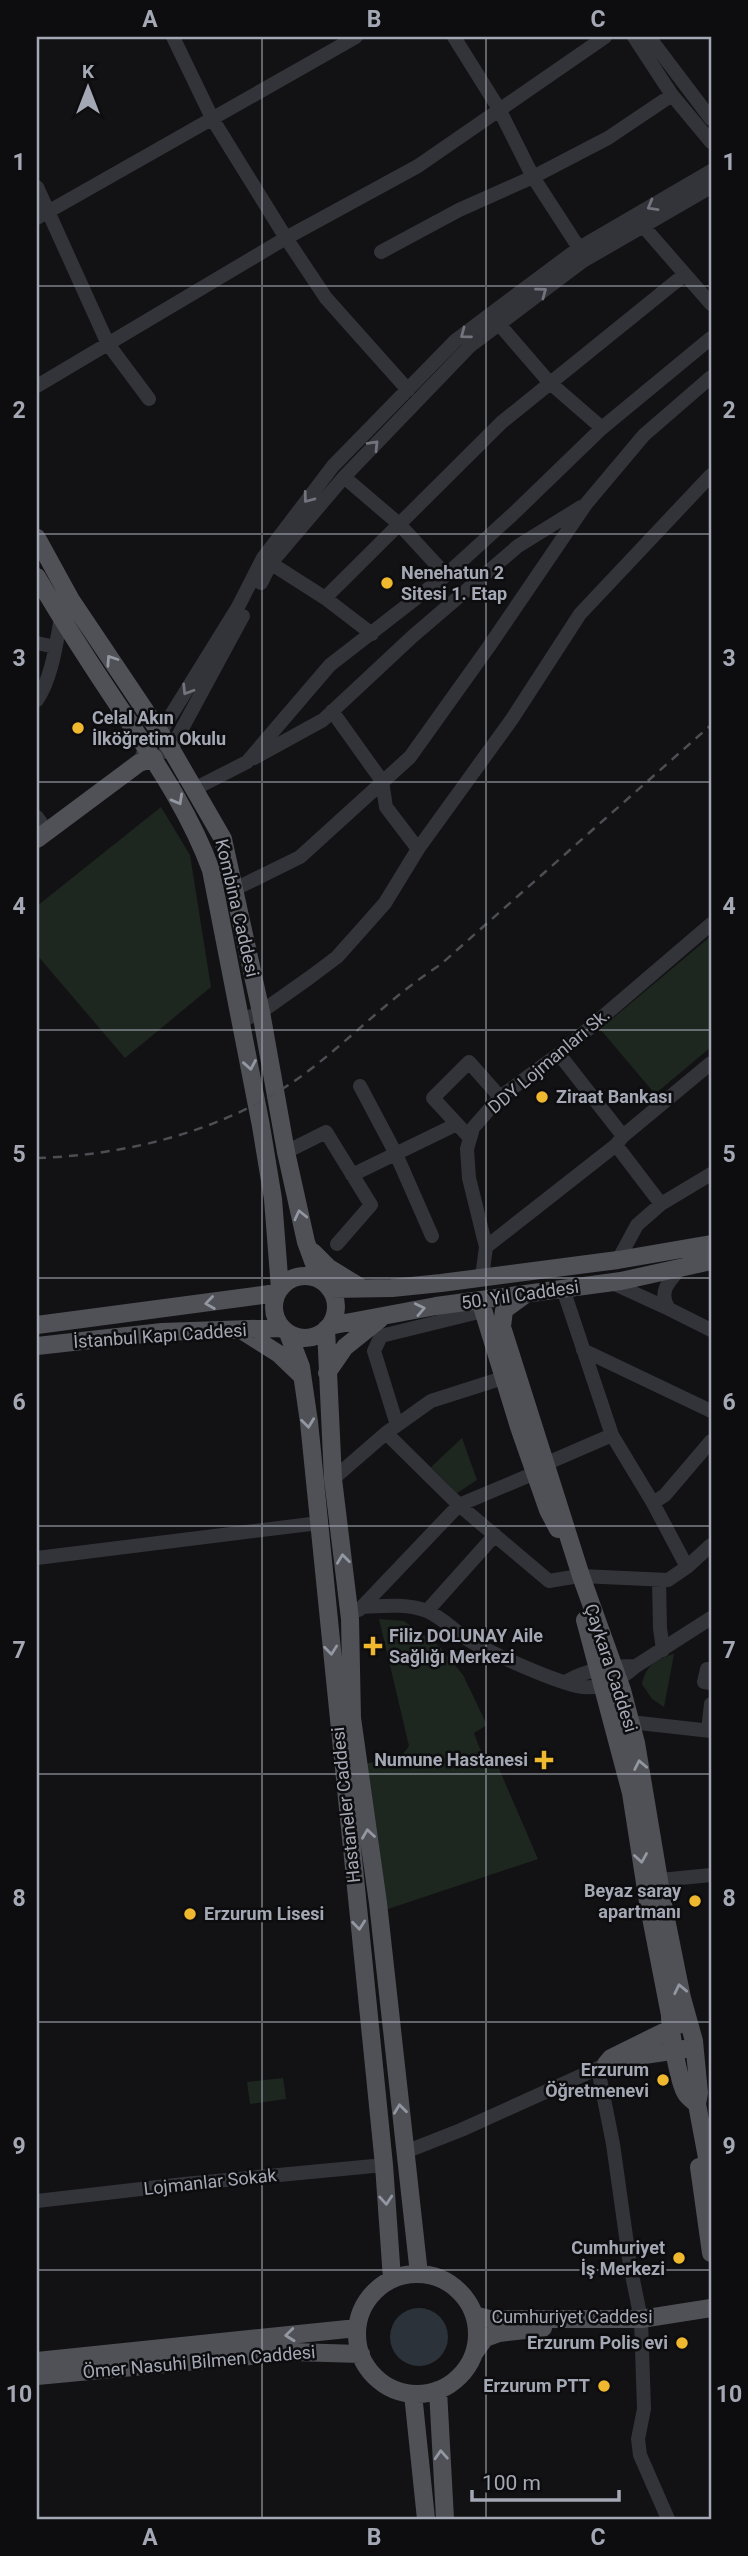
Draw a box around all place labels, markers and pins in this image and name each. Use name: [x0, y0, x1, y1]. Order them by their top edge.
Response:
place label: Nenehatun 2 Sitesi 1. Etap: [401, 562, 507, 604]
marker: Nenehatun 2 Sitesi 1. Etap: [379, 575, 395, 591]
place label: Celal Akın İlköğretim Okulu: [92, 707, 226, 749]
marker: Celal Akın İlköğretim Okulu: [70, 720, 86, 736]
place label: Ziraat Bankası: [556, 1086, 672, 1107]
marker: Ziraat Bankası: [534, 1089, 550, 1105]
place label: Filiz DOLUNAY Aile Sağlığı Merkezi: [389, 1625, 543, 1667]
marker: Filiz DOLUNAY Aile Sağlığı Merkezi: [363, 1636, 383, 1656]
place label: Numune Hastanesi: [374, 1749, 528, 1770]
marker: Numune Hastanesi: [534, 1750, 554, 1770]
place label: Beyaz saray apartmanı: [584, 1880, 682, 1922]
marker: Beyaz saray apartmanı: [687, 1893, 703, 1909]
place label: Erzurum Lisesi: [204, 1903, 324, 1924]
marker: Erzurum Lisesi: [182, 1906, 198, 1922]
place label: Erzurum Öğretmenevi: [545, 2059, 649, 2101]
marker: Erzurum Öğretmenevi: [655, 2072, 671, 2088]
place label: Cumhuriyet İş Merkezi: [571, 2237, 665, 2279]
marker: Cumhuriyet İş Merkezi: [671, 2250, 687, 2266]
place label: Erzurum Polis evi: [527, 2332, 668, 2353]
marker: Erzurum Polis evi: [674, 2335, 690, 2351]
place label: Erzurum PTT: [483, 2375, 590, 2396]
marker: Erzurum PTT: [596, 2378, 612, 2394]

